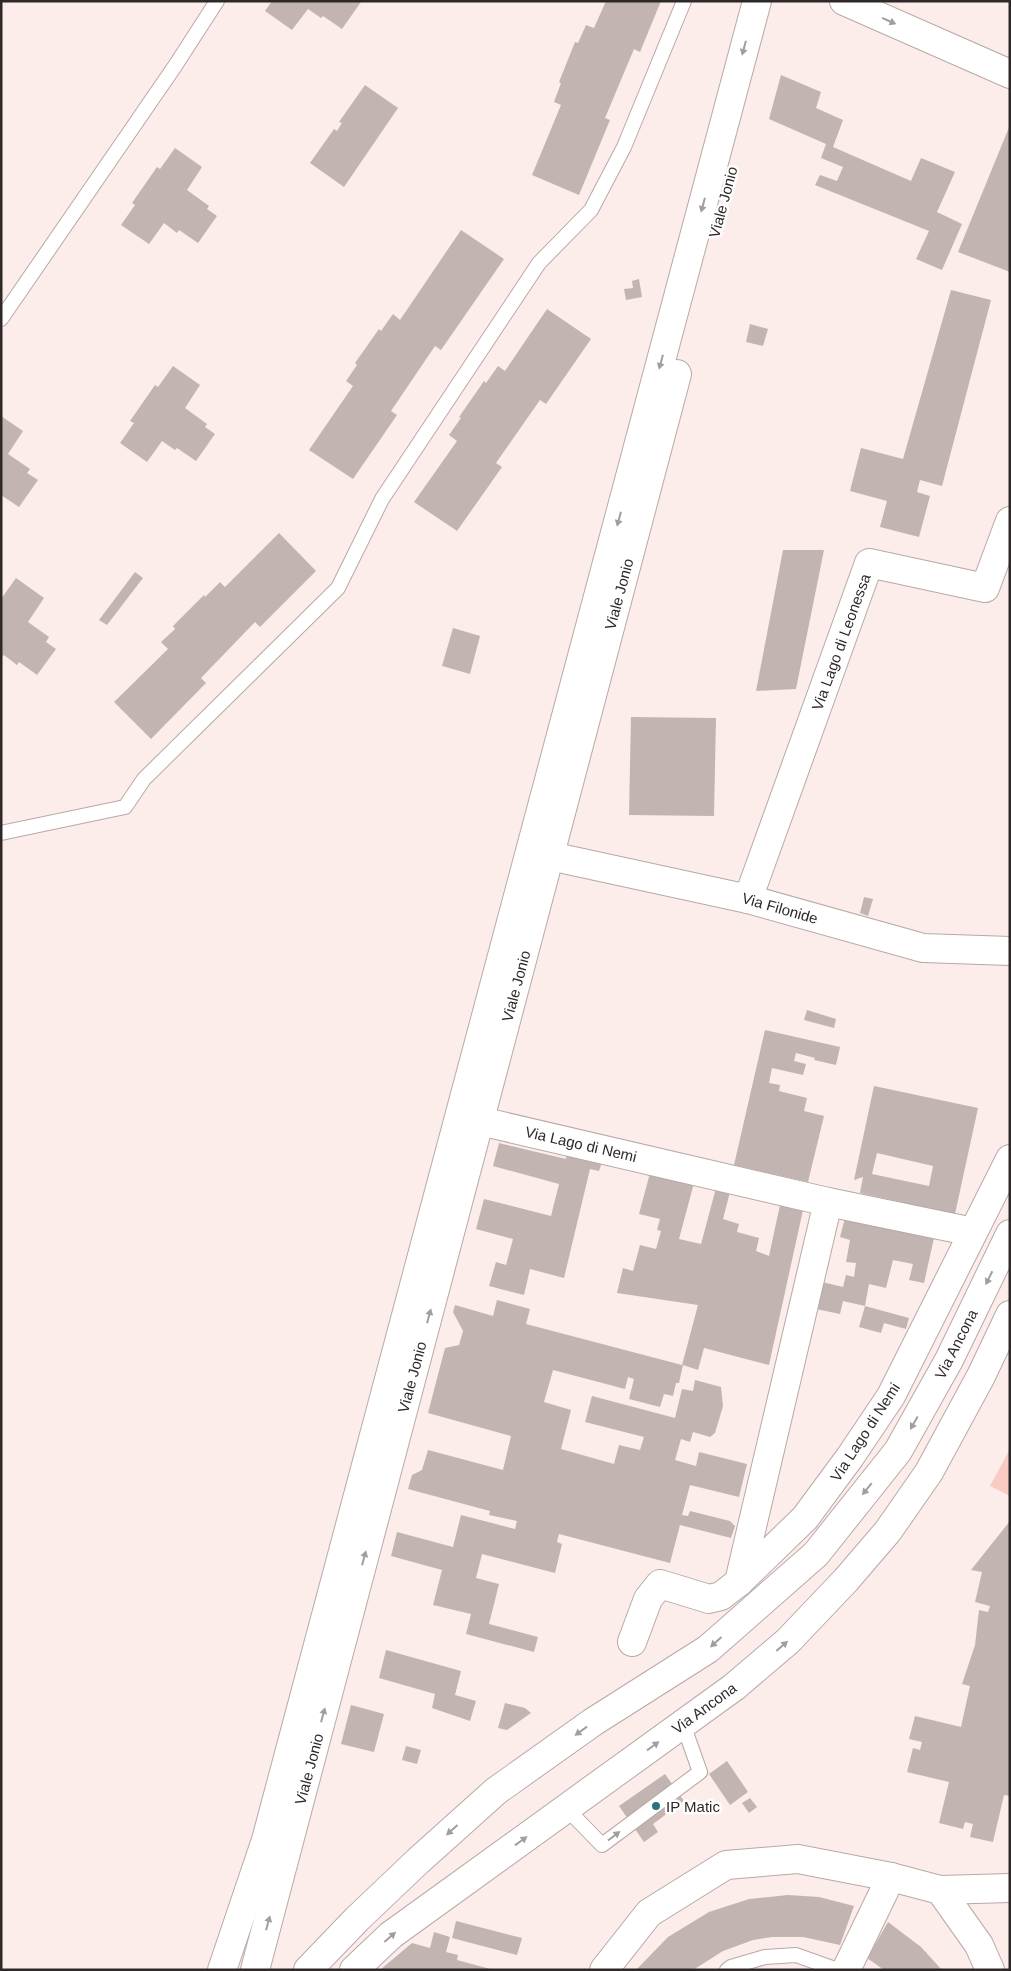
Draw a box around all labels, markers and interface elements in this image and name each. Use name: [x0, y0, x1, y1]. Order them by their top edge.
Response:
one-way arrow: [882, 17, 896, 25]
one-way arrow: [740, 41, 748, 56]
street label: Viale Jonio: [705, 164, 741, 240]
one-way arrow: [698, 198, 706, 213]
one-way arrow: [656, 355, 664, 370]
one-way arrow: [614, 512, 622, 527]
street label: Viale Jonio: [601, 556, 637, 632]
street label: Via Lago di Leonessa: [808, 571, 874, 713]
street label: Via Filonide: [740, 889, 820, 927]
street label: Viale Jonio: [498, 948, 534, 1024]
street label: Via Lago di Nemi: [524, 1123, 638, 1165]
one-way arrow: [984, 1271, 993, 1286]
street label: Via Ancona: [931, 1306, 981, 1382]
one-way arrow: [425, 1309, 433, 1324]
street label: Viale Jonio: [394, 1339, 430, 1415]
street label: Via Lago di Nemi: [827, 1380, 903, 1484]
one-way arrow: [910, 1415, 918, 1430]
one-way arrow: [862, 1483, 873, 1496]
one-way arrow: [361, 1550, 369, 1565]
one-way arrow: [711, 1636, 723, 1648]
one-way arrow: [775, 1641, 788, 1652]
street label: Via Ancona: [668, 1679, 740, 1737]
one-way arrow: [319, 1707, 327, 1722]
one-way arrow: [574, 1726, 588, 1736]
street label: Viale Jonio: [291, 1731, 327, 1807]
one-way arrow: [646, 1741, 660, 1751]
place label: IP Matic: [666, 1798, 720, 1815]
marker: IP Matic: [650, 1800, 662, 1812]
one-way arrow: [447, 1824, 459, 1836]
one-way arrow: [607, 1831, 621, 1841]
one-way arrow: [514, 1836, 528, 1846]
one-way arrow: [264, 1915, 272, 1930]
one-way arrow: [383, 1931, 396, 1942]

